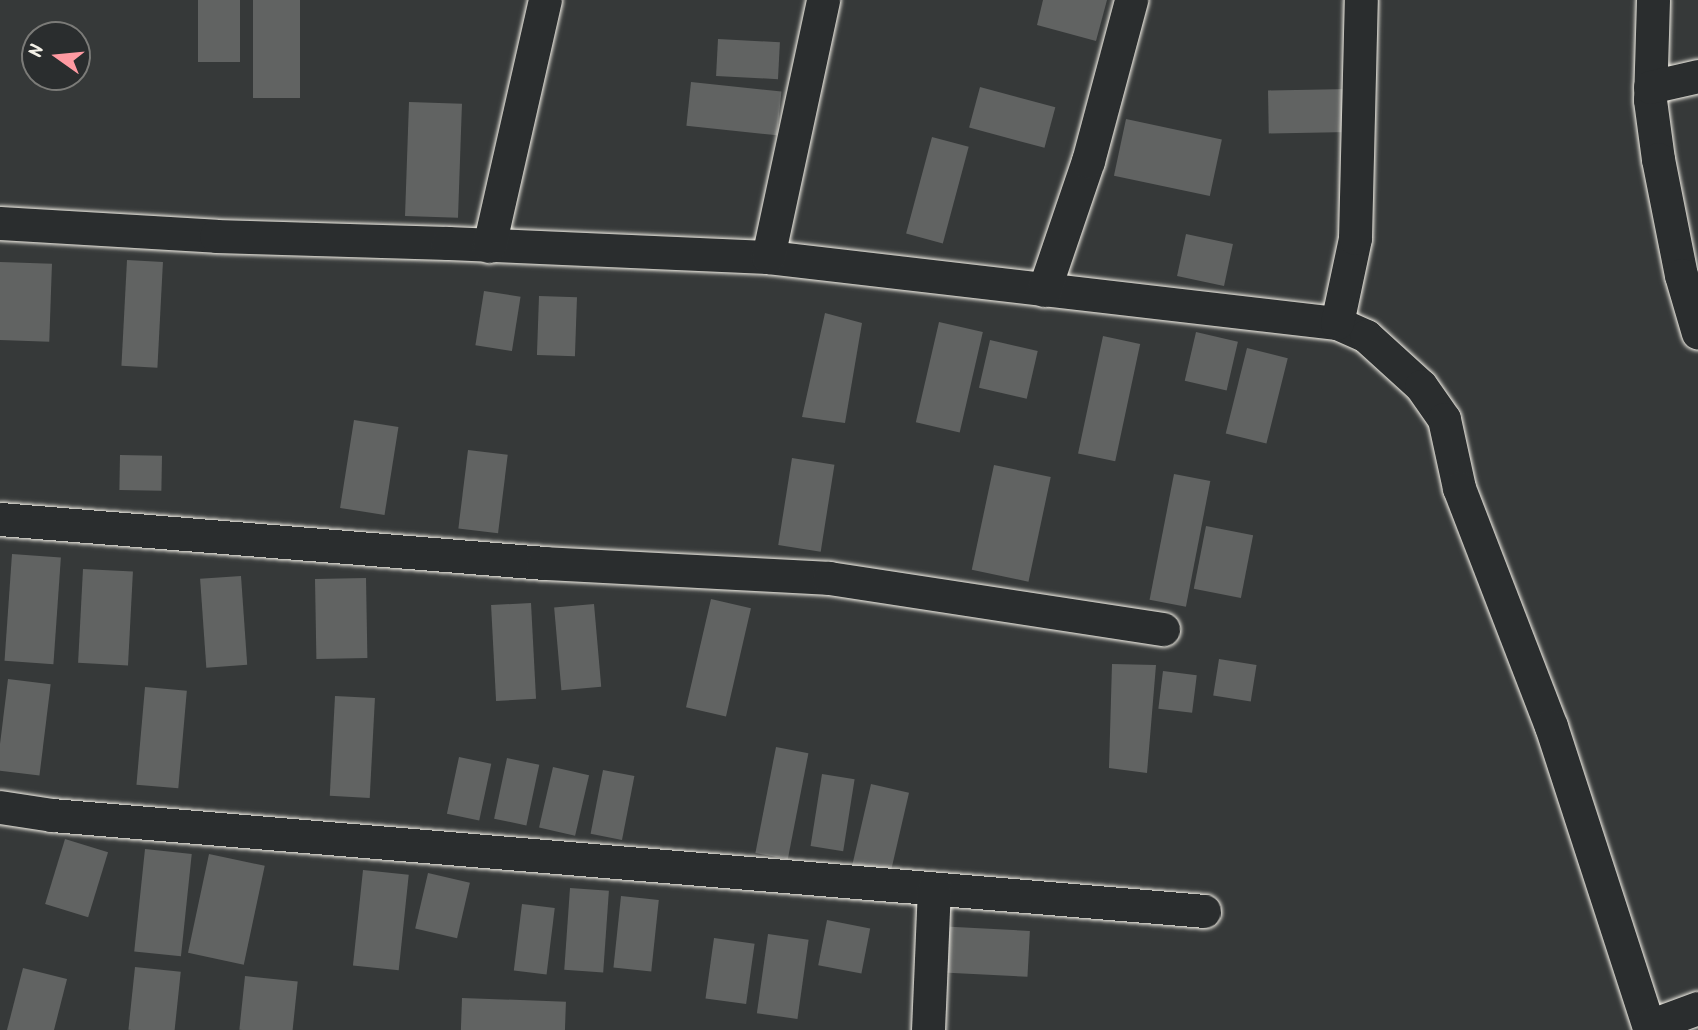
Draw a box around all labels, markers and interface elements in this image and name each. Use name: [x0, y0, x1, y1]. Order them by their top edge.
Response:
north arrow: [21, 21, 91, 91]
text: N: [22, 41, 54, 61]

